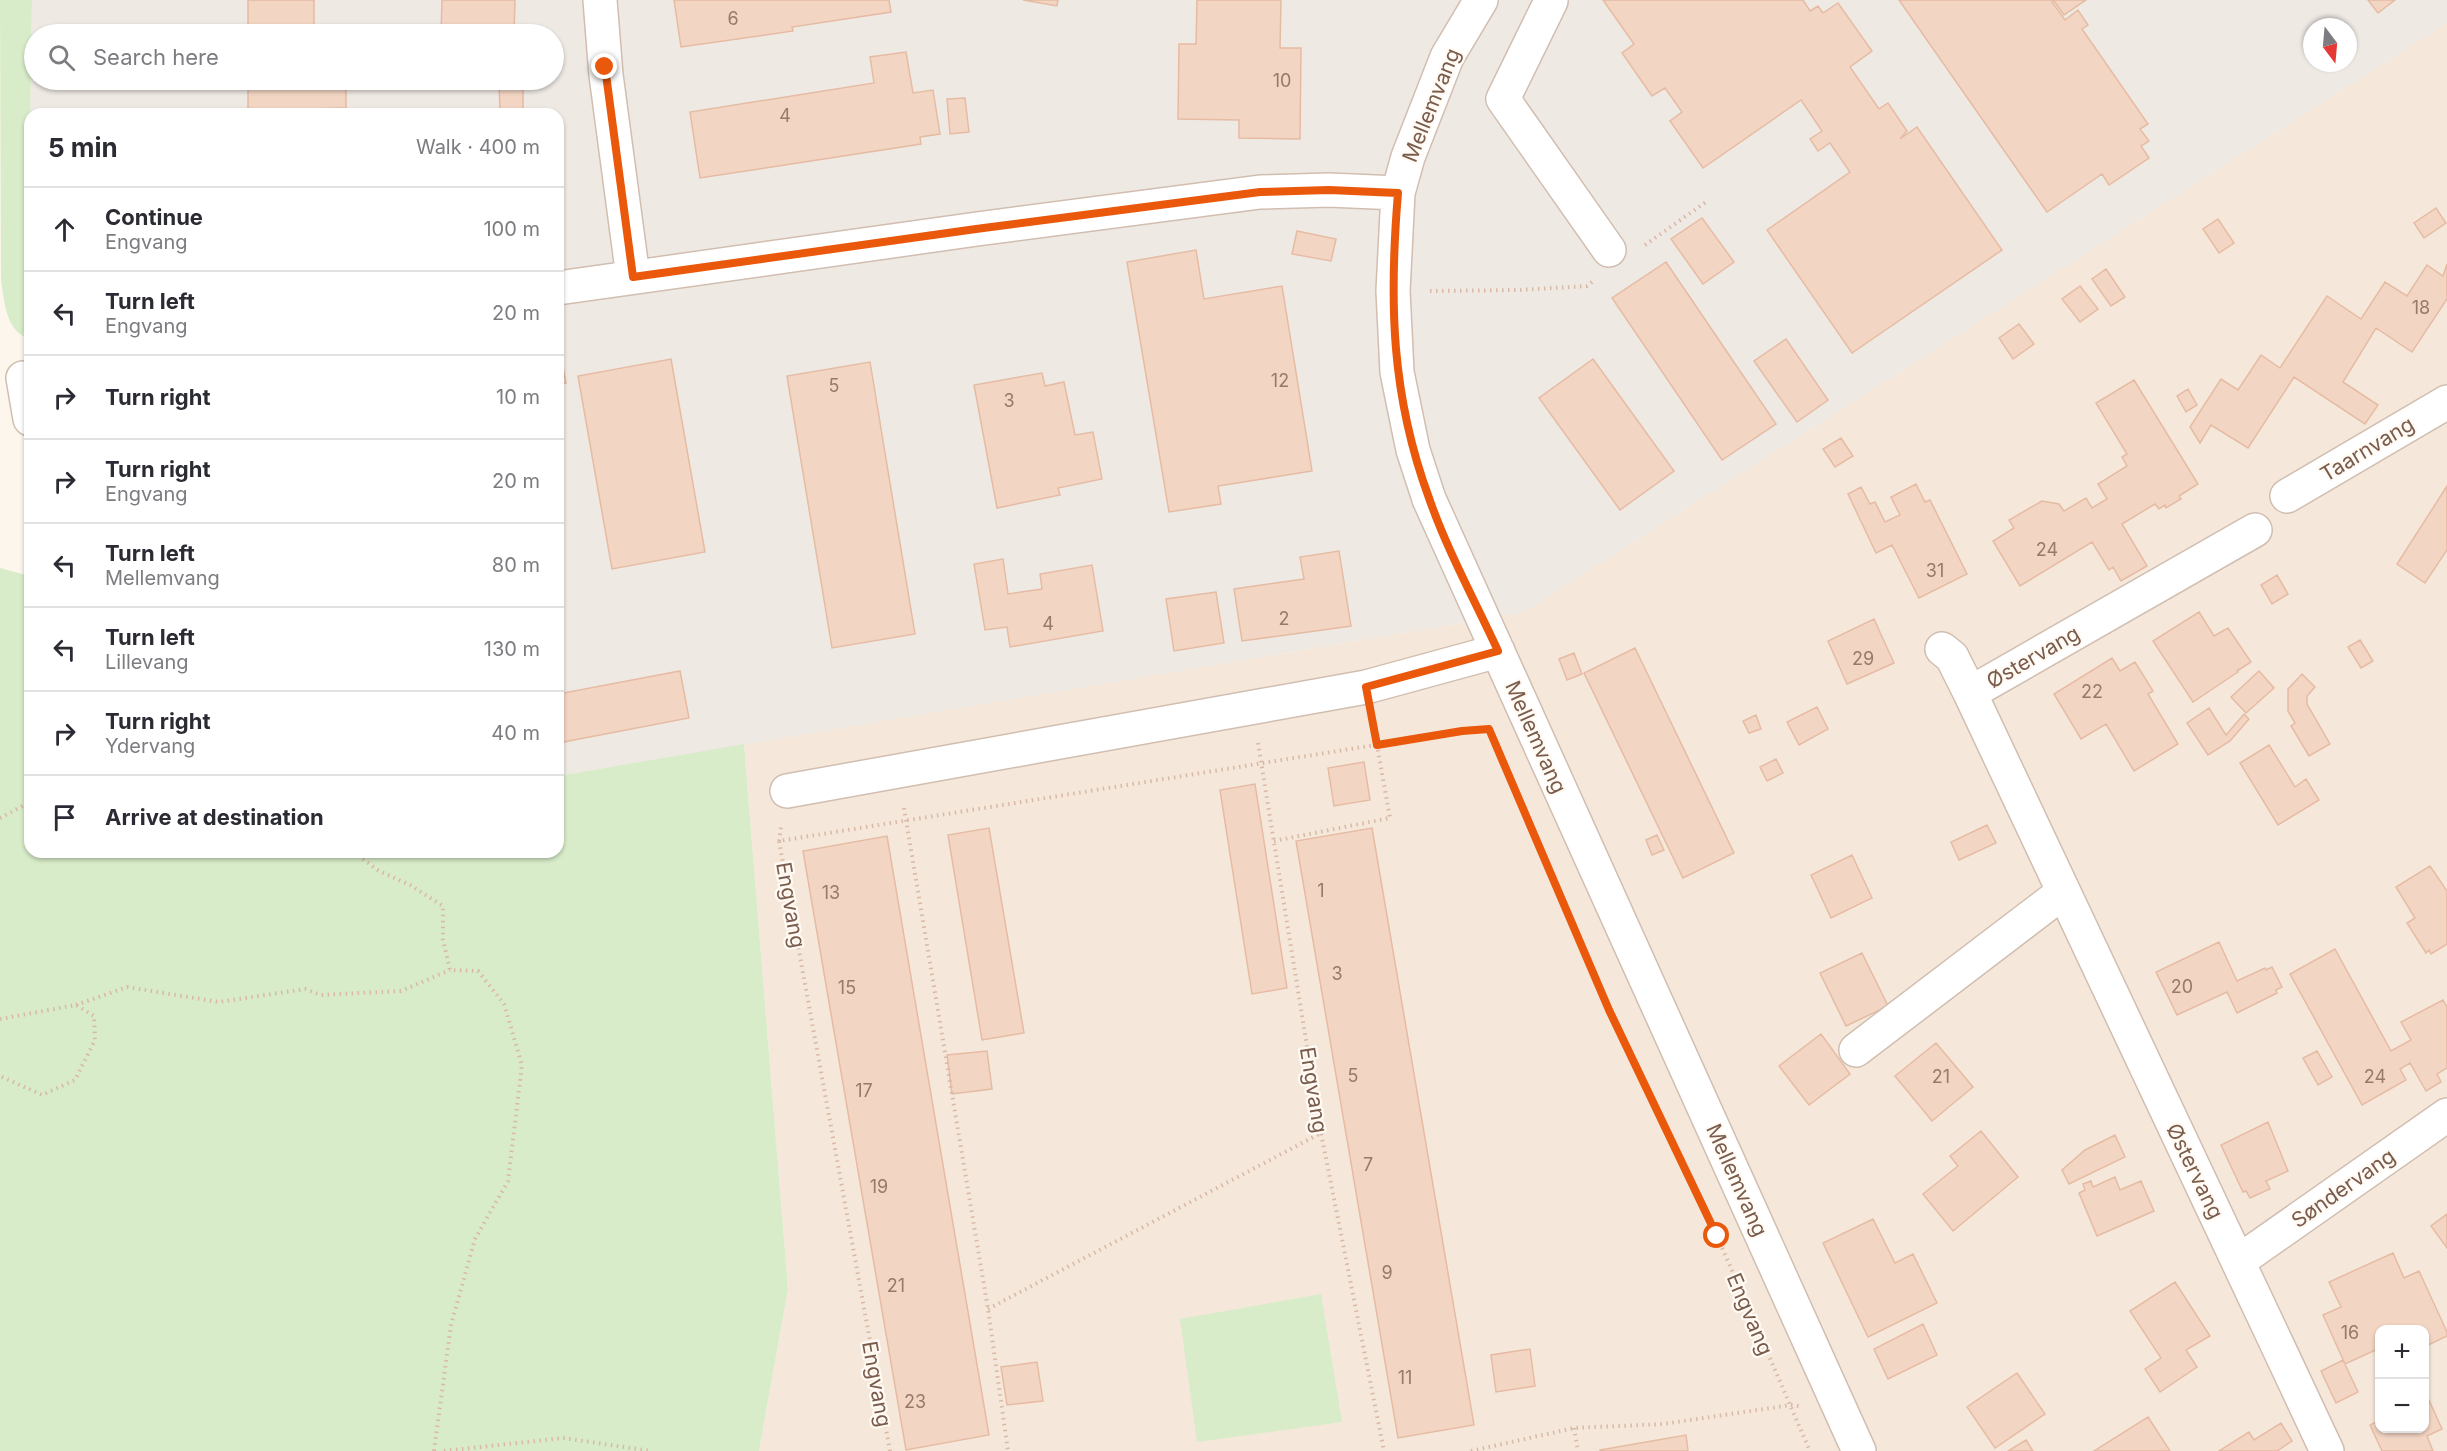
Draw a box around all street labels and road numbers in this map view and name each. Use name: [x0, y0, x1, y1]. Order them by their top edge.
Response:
street label: Mellemvang: [1397, 44, 1465, 166]
street label: Taarnvang: [2316, 411, 2418, 487]
street label: Østervang: [1982, 620, 2084, 694]
street label: Mellemvang: [1500, 677, 1572, 797]
street label: Engvang: [771, 860, 811, 950]
street label: Engvang: [1295, 1045, 1333, 1135]
street label: Østervang: [2161, 1119, 2229, 1223]
street label: Mellemvang: [1701, 1120, 1773, 1240]
street label: Søndervang: [2286, 1143, 2400, 1233]
street label: Engvang: [1722, 1269, 1778, 1359]
street label: Engvang: [857, 1339, 897, 1429]

